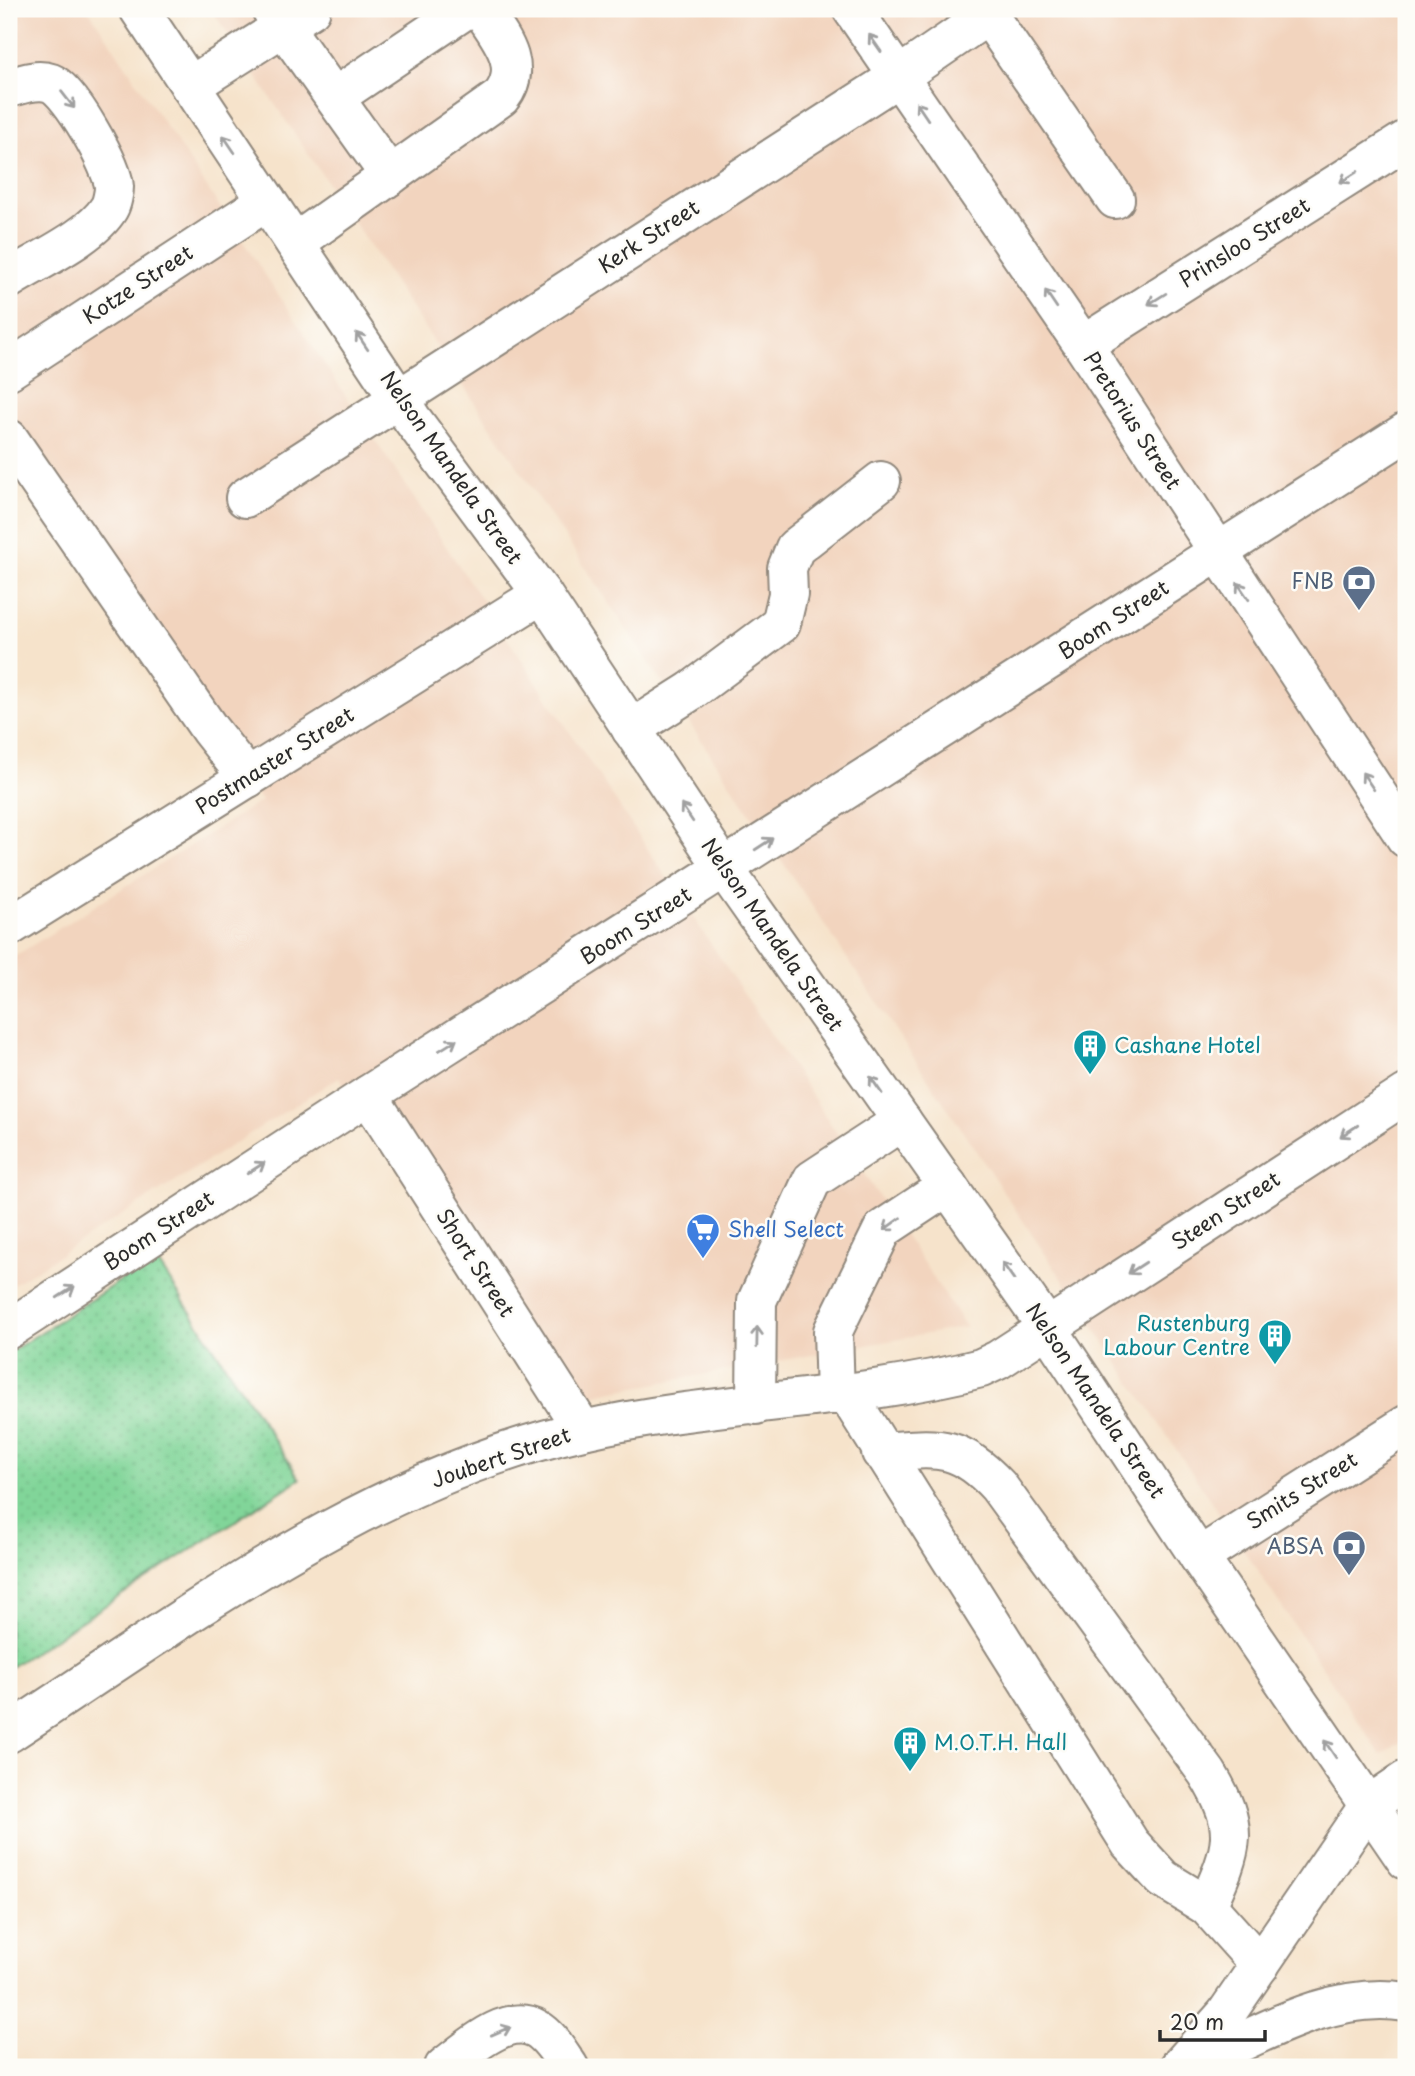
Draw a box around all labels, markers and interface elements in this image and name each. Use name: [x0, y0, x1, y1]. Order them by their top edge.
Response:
one-way arrow: [868, 34, 882, 53]
one-way arrow: [61, 91, 76, 109]
one-way arrow: [915, 102, 929, 121]
one-way arrow: [222, 135, 236, 154]
one-way arrow: [1339, 170, 1359, 184]
street label: Prinsloo Street: [1172, 188, 1316, 294]
street label: Kerk Street: [591, 191, 705, 280]
street label: Kotze Street: [75, 236, 198, 331]
one-way arrow: [1044, 289, 1058, 309]
one-way arrow: [1147, 292, 1167, 306]
one-way arrow: [355, 331, 369, 351]
street label: Pretorius Street: [1077, 344, 1190, 495]
street label: Nelson Mandela Street: [374, 364, 532, 570]
bank icon: FNB: [1340, 563, 1378, 612]
place label: FNB: [1292, 564, 1334, 596]
street label: Boom Street: [1051, 571, 1175, 666]
one-way arrow: [1235, 582, 1249, 602]
street label: Postmaster Street: [188, 698, 360, 821]
one-way arrow: [1361, 772, 1376, 791]
one-way arrow: [680, 804, 694, 823]
street label: Nelson Mandela Street: [695, 831, 853, 1037]
one-way arrow: [754, 837, 774, 851]
street label: Boom Street: [573, 877, 697, 971]
building icon: Cashane Hotel: [1071, 1027, 1109, 1076]
place label: Cashane Hotel: [1114, 1028, 1261, 1060]
one-way arrow: [437, 1037, 457, 1051]
one-way arrow: [869, 1076, 883, 1095]
one-way arrow: [1340, 1124, 1359, 1138]
one-way arrow: [246, 1160, 266, 1174]
street label: Steen Street: [1164, 1162, 1286, 1257]
street label: Boom Street: [96, 1182, 220, 1277]
street label: Short Street: [429, 1201, 524, 1323]
supermarket icon: Shell Select: [684, 1211, 722, 1260]
place label: Shell Select: [728, 1212, 844, 1244]
one-way arrow: [883, 1217, 902, 1231]
one-way arrow: [1001, 1262, 1015, 1281]
one-way arrow: [1128, 1262, 1148, 1276]
one-way arrow: [56, 1285, 75, 1299]
street label: Nelson Mandela Street: [1019, 1296, 1174, 1504]
place label: Rustenburg Labour Centre: [1103, 1306, 1250, 1362]
building icon: Rustenburg Labour Centre: [1256, 1317, 1294, 1366]
one-way arrow: [750, 1325, 763, 1348]
street label: Joubert Street: [426, 1417, 574, 1495]
street label: Smits Street: [1239, 1442, 1363, 1536]
bank icon: ABSA: [1330, 1528, 1368, 1577]
place label: ABSA: [1267, 1529, 1324, 1561]
building icon: M.O.T.H. Hall: [891, 1724, 929, 1773]
place label: M.O.T.H. Hall: [934, 1725, 1067, 1757]
one-way arrow: [1323, 1740, 1337, 1759]
scale bar: [1160, 1999, 1264, 2043]
text: 20 m: [1170, 2005, 1224, 2037]
one-way arrow: [490, 2023, 511, 2036]

